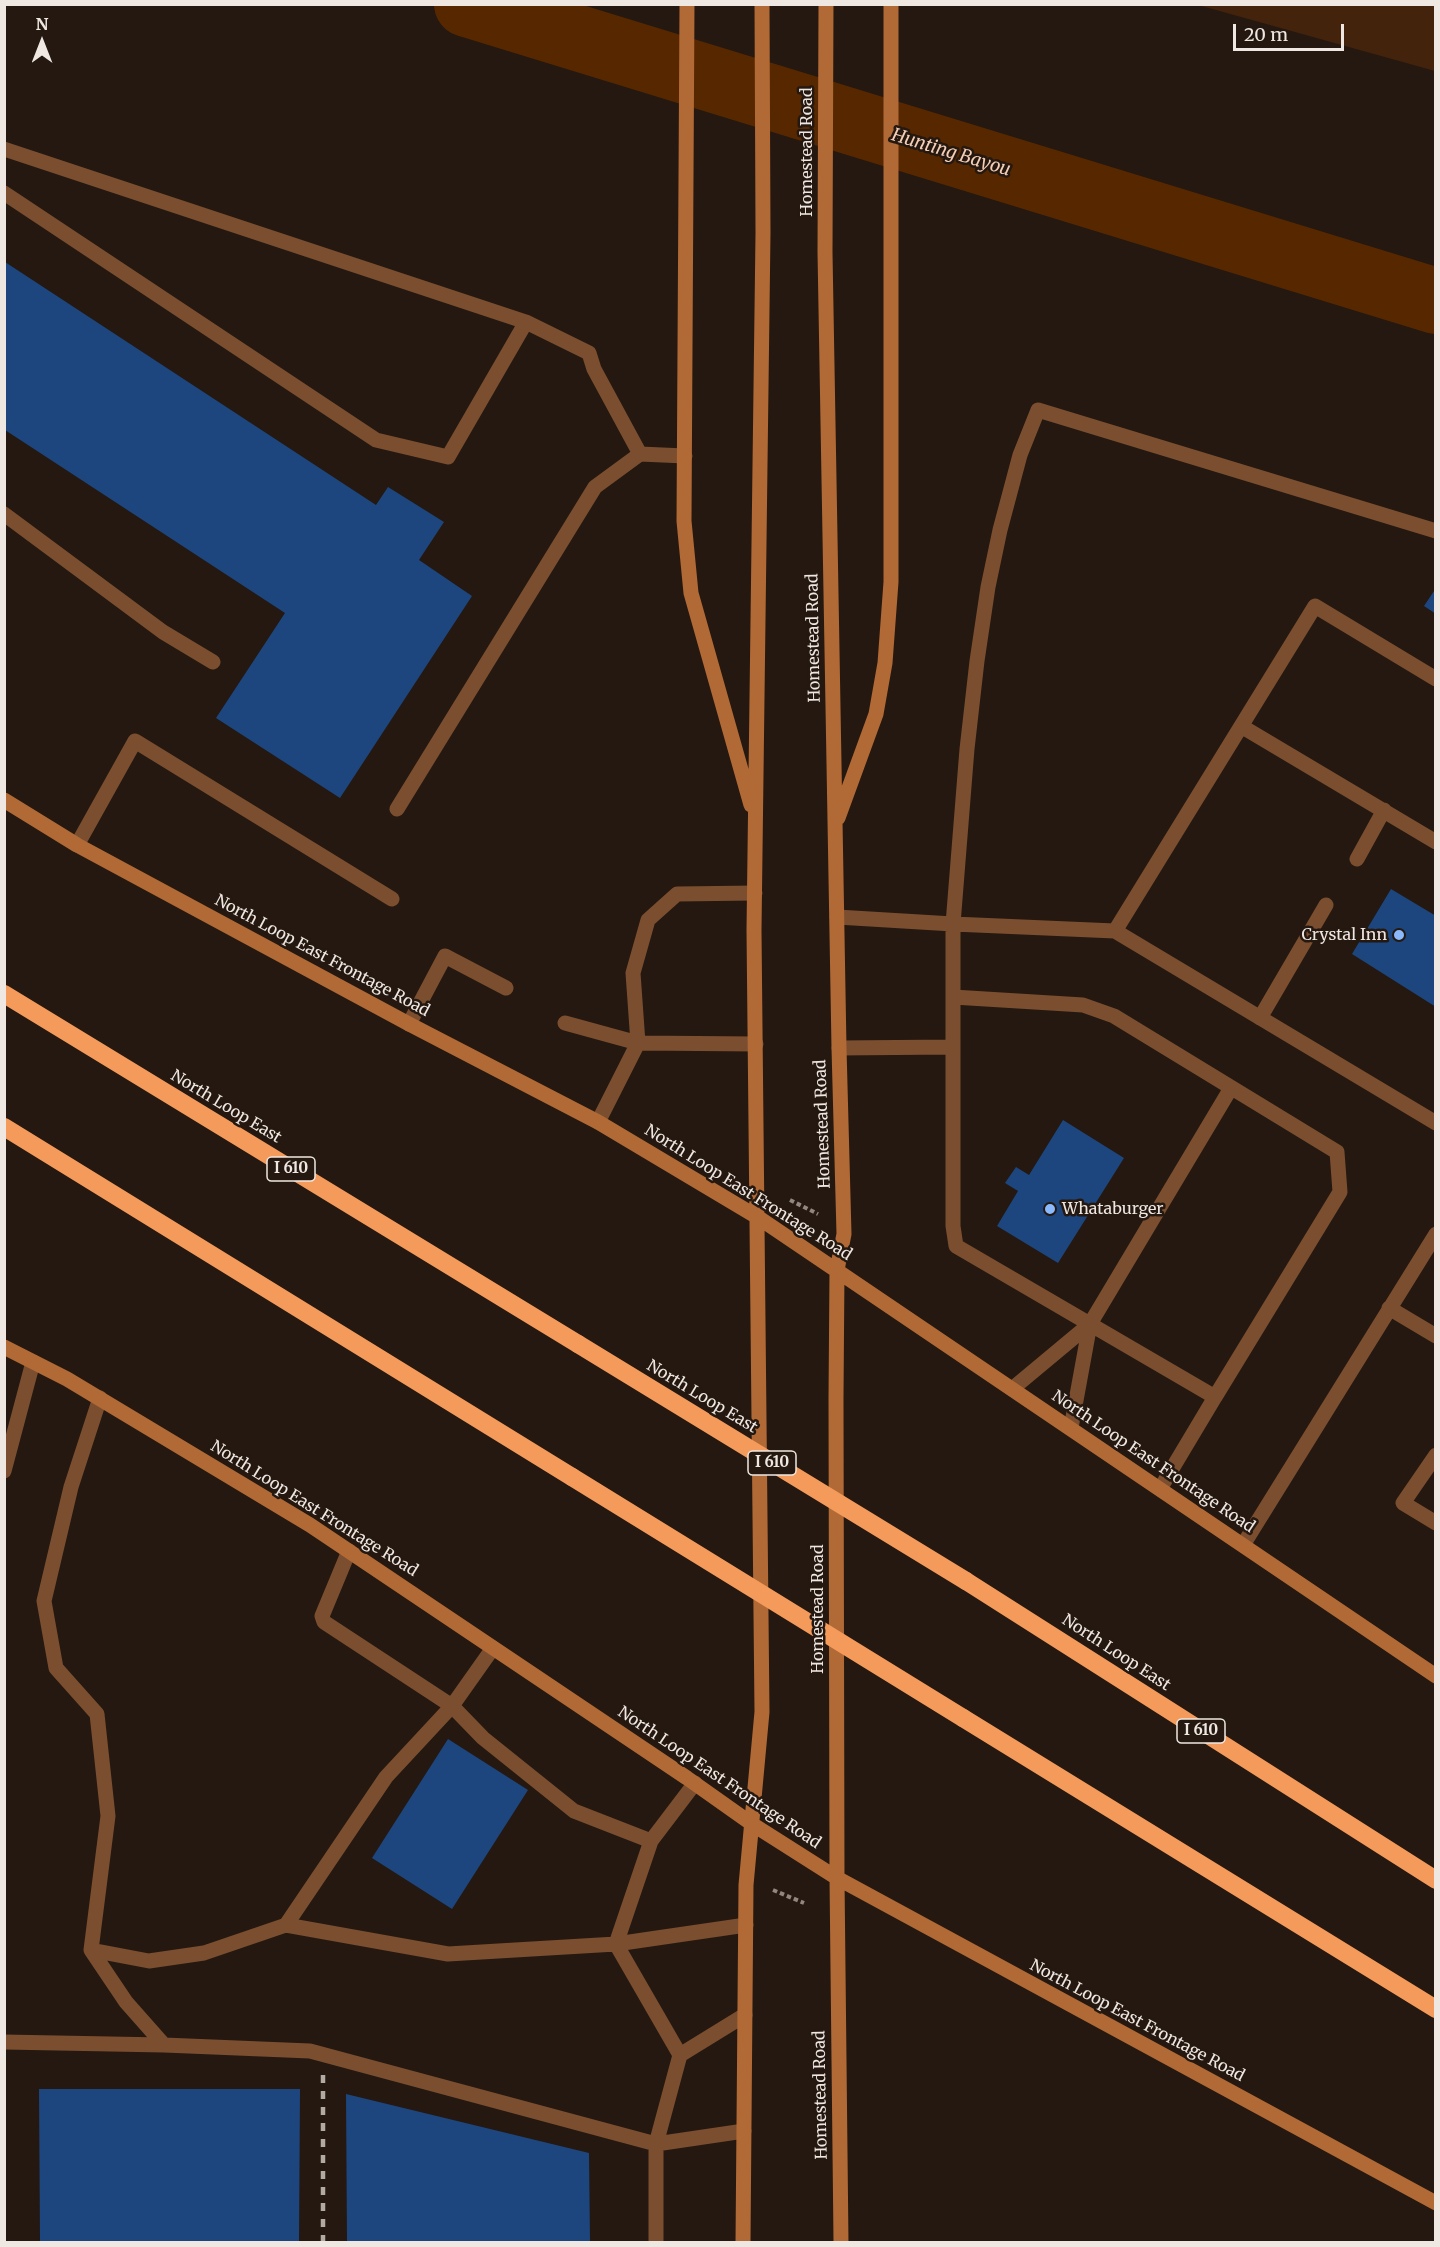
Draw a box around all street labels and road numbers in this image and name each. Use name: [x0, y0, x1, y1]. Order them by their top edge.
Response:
street label: Homestead Road: [797, 87, 817, 217]
street label: Homestead Road: [803, 573, 825, 703]
street label: North Loop East Frontage Road: [211, 891, 433, 1021]
street label: Homestead Road: [811, 1059, 835, 1189]
street label: North Loop East: [167, 1066, 285, 1148]
street label: North Loop East Frontage Road: [641, 1121, 855, 1265]
road number: I 610: [267, 1157, 315, 1181]
street label: North Loop East: [643, 1356, 761, 1438]
street label: North Loop East Frontage Road: [1048, 1387, 1258, 1537]
street label: North Loop East Frontage Road: [207, 1437, 421, 1581]
road number: I 610: [748, 1451, 796, 1475]
street label: Homestead Road: [808, 1544, 828, 1674]
street label: North Loop East: [1058, 1611, 1174, 1695]
street label: North Loop East Frontage Road: [614, 1703, 824, 1853]
road number: I 610: [1177, 1719, 1225, 1743]
street label: North Loop East Frontage Road: [1026, 1956, 1248, 2086]
street label: Homestead Road: [810, 2030, 832, 2160]

